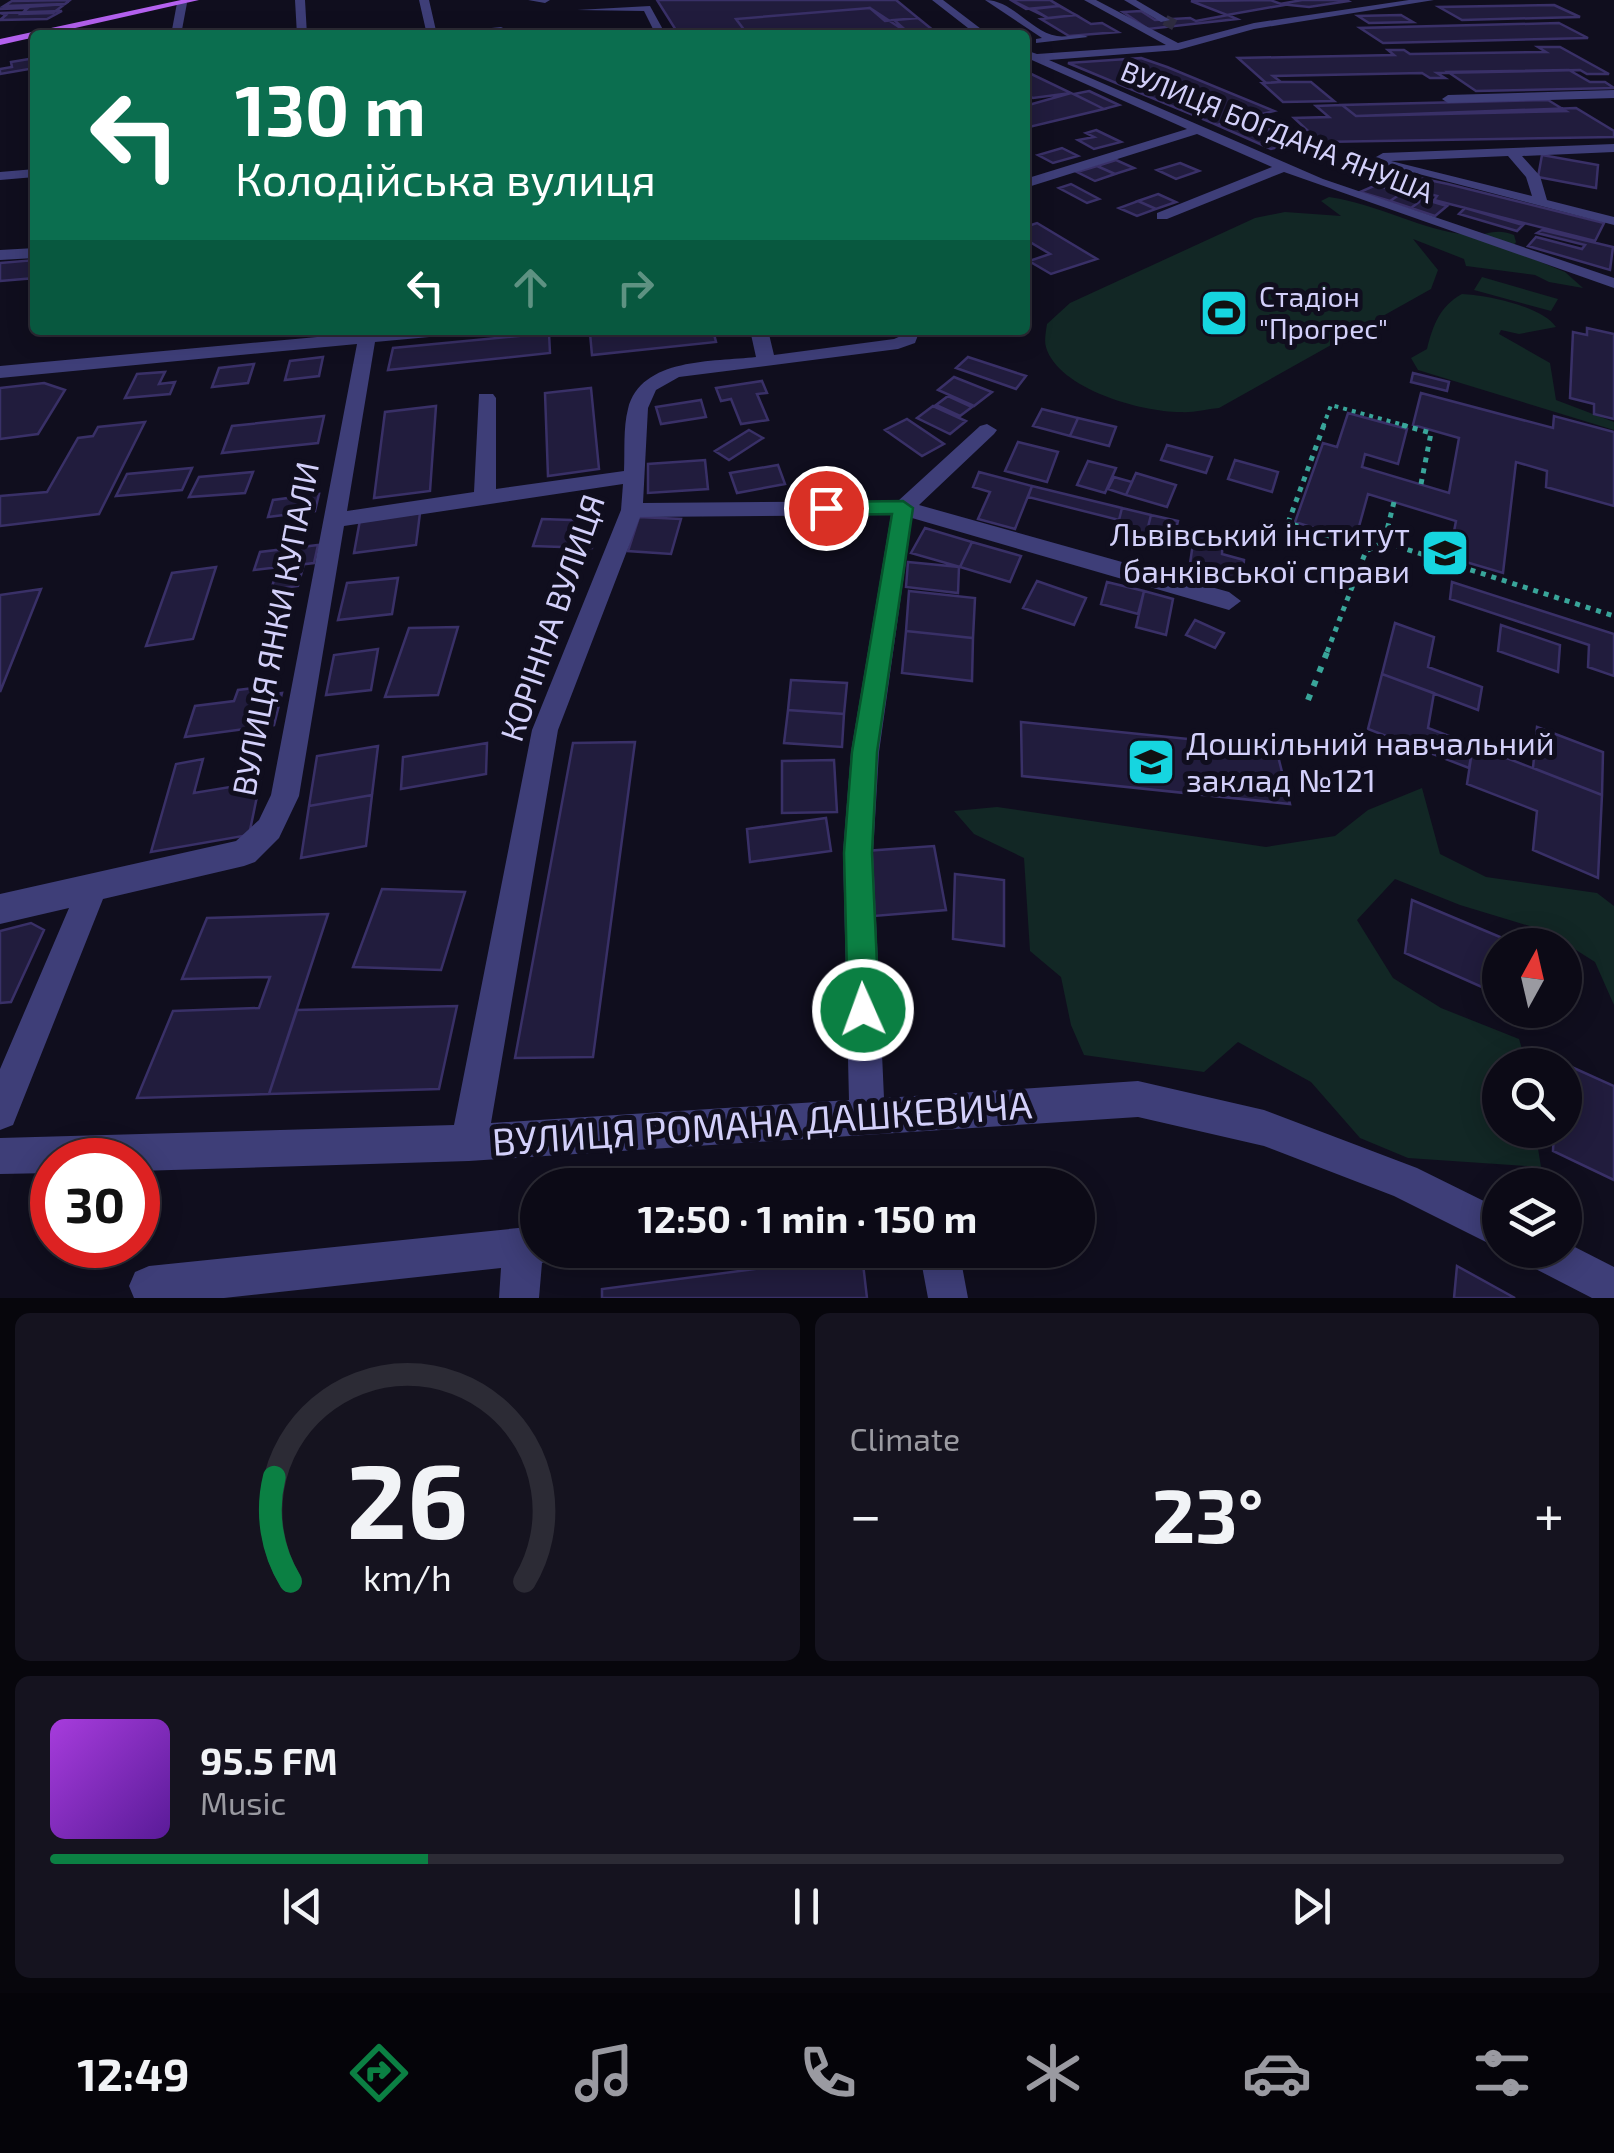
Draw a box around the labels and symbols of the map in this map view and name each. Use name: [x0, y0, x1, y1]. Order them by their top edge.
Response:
street label: ВУЛИЦЯ БОГДАНА ЯНУША: [1116, 53, 1439, 210]
place label: Стадіон "Прогрес": [1259, 279, 1388, 345]
sports icon: Стадіон "Прогрес": [1198, 287, 1250, 339]
street label: ВУЛИЦЯ ЯНКИ КУПАЛИ: [223, 459, 325, 799]
pin: [784, 466, 869, 551]
street label: КОРІННА ВУЛИЦЯ: [491, 489, 611, 746]
place label: Львівський інститут банківської справи: [1110, 514, 1410, 589]
school or university icon: Львівський інститут банківської справи: [1419, 527, 1471, 579]
place label: Дошкільний навчальний заклад №121: [1186, 723, 1555, 798]
school or university icon: Дошкільний навчальний заклад №121: [1125, 736, 1177, 788]
north arrow: [1482, 928, 1582, 1028]
position arrow: [811, 958, 915, 1062]
street label: ВУЛИЦЯ РОМАНА ДАШКЕВИЧА: [490, 1080, 1034, 1164]
speed limit sign: 30: [30, 1138, 160, 1268]

